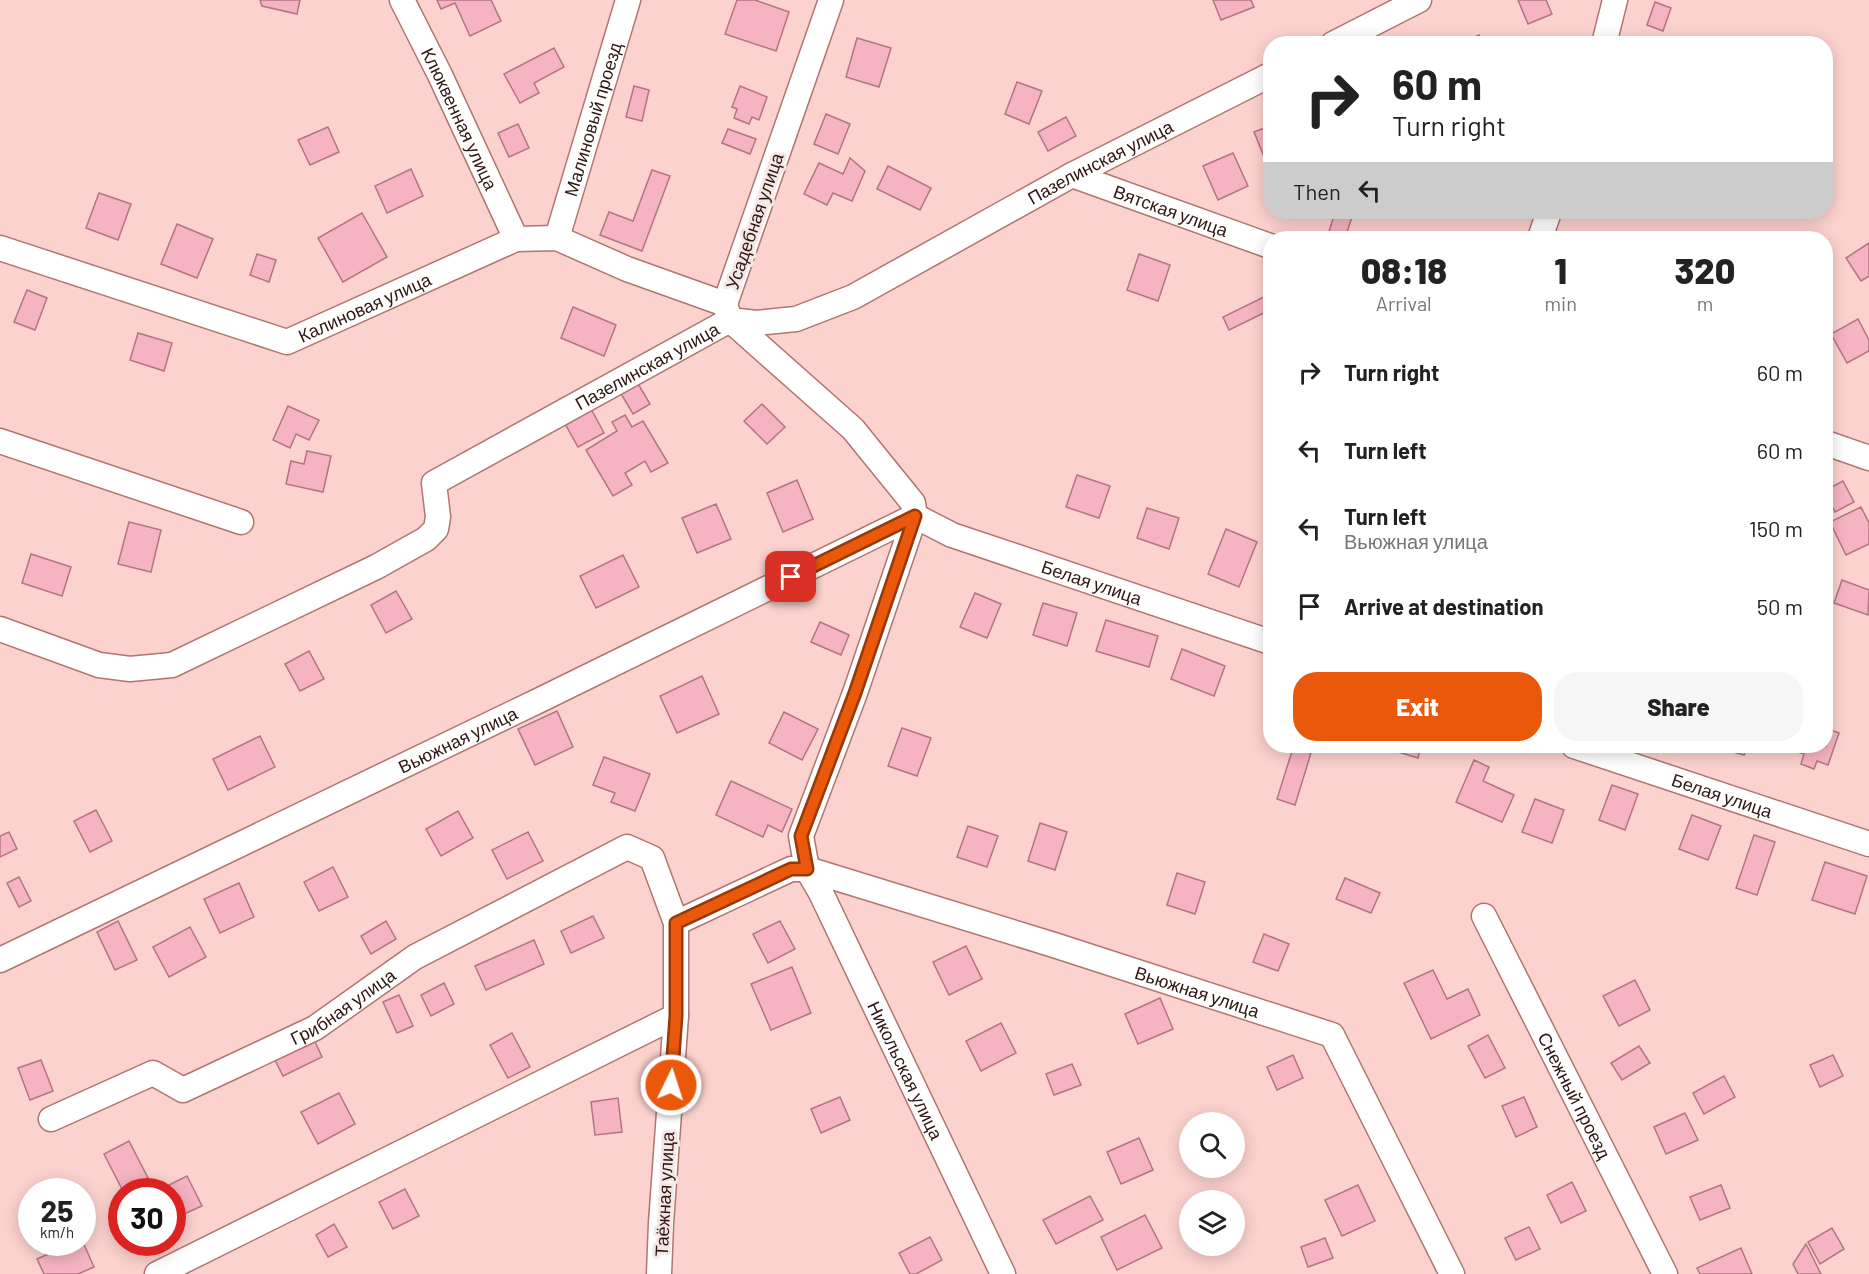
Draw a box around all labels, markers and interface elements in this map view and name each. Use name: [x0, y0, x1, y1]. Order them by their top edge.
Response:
street label: Малиновый проезд: [559, 39, 626, 199]
street label: Клюквенная улица: [417, 44, 503, 194]
text: 60 m: [1392, 58, 1482, 108]
icon: right: [1293, 60, 1371, 138]
text: Turn right: [1392, 109, 1506, 141]
street label: Пазелинская улица: [1023, 114, 1177, 209]
street label: Усадебная улица: [720, 149, 788, 292]
icon: left: [1353, 174, 1386, 207]
text: Then: [1293, 178, 1341, 204]
street label: Вятская улица: [1111, 180, 1232, 241]
text: 08:18: [1361, 248, 1447, 291]
text: 1: [1554, 248, 1567, 291]
text: 320: [1675, 248, 1735, 291]
street label: Калиновая улица: [295, 267, 435, 347]
text: Arrival: [1376, 291, 1432, 315]
text: min: [1545, 291, 1577, 315]
text: m: [1697, 291, 1713, 315]
street label: Пазелинская улица: [571, 317, 724, 414]
icon: right: [1293, 356, 1326, 389]
text: Turn right: [1344, 359, 1439, 385]
text: 60 m: [1757, 359, 1803, 385]
icon: left: [1293, 434, 1326, 467]
text: Turn left: [1344, 437, 1427, 463]
text: 60 m: [1757, 437, 1803, 463]
text: Turn left: [1344, 503, 1427, 529]
icon: left: [1293, 512, 1326, 545]
text: 150 m: [1749, 515, 1803, 541]
text: Вьюжная улица: [1344, 529, 1488, 553]
pin: [765, 551, 816, 602]
street label: Белая улица: [1039, 555, 1146, 609]
icon: arrive: [774, 560, 807, 593]
icon: arrive: [1293, 590, 1326, 623]
text: Arrive at destination: [1344, 593, 1543, 619]
text: 50 m: [1757, 593, 1803, 619]
button: Exit: [1293, 672, 1542, 741]
button: Share: [1554, 672, 1803, 741]
street label: Вьюжная улица: [395, 701, 522, 778]
street label: Белая улица: [1669, 768, 1776, 822]
street label: Вьюжная улица: [1132, 961, 1263, 1022]
street label: Грибная улица: [287, 963, 400, 1049]
street label: Никольская улица: [863, 997, 949, 1144]
street label: Снежный проезд: [1533, 1028, 1616, 1163]
position arrow: [639, 1053, 703, 1117]
map controls: [1179, 1112, 1245, 1256]
button: search: [1179, 1112, 1245, 1178]
street label: Таёжная улица: [650, 1130, 678, 1257]
speed limit sign: 30: [108, 1178, 186, 1256]
button: layers: [1179, 1190, 1245, 1256]
text: 25: [41, 1192, 73, 1228]
text: km/h: [40, 1223, 74, 1241]

